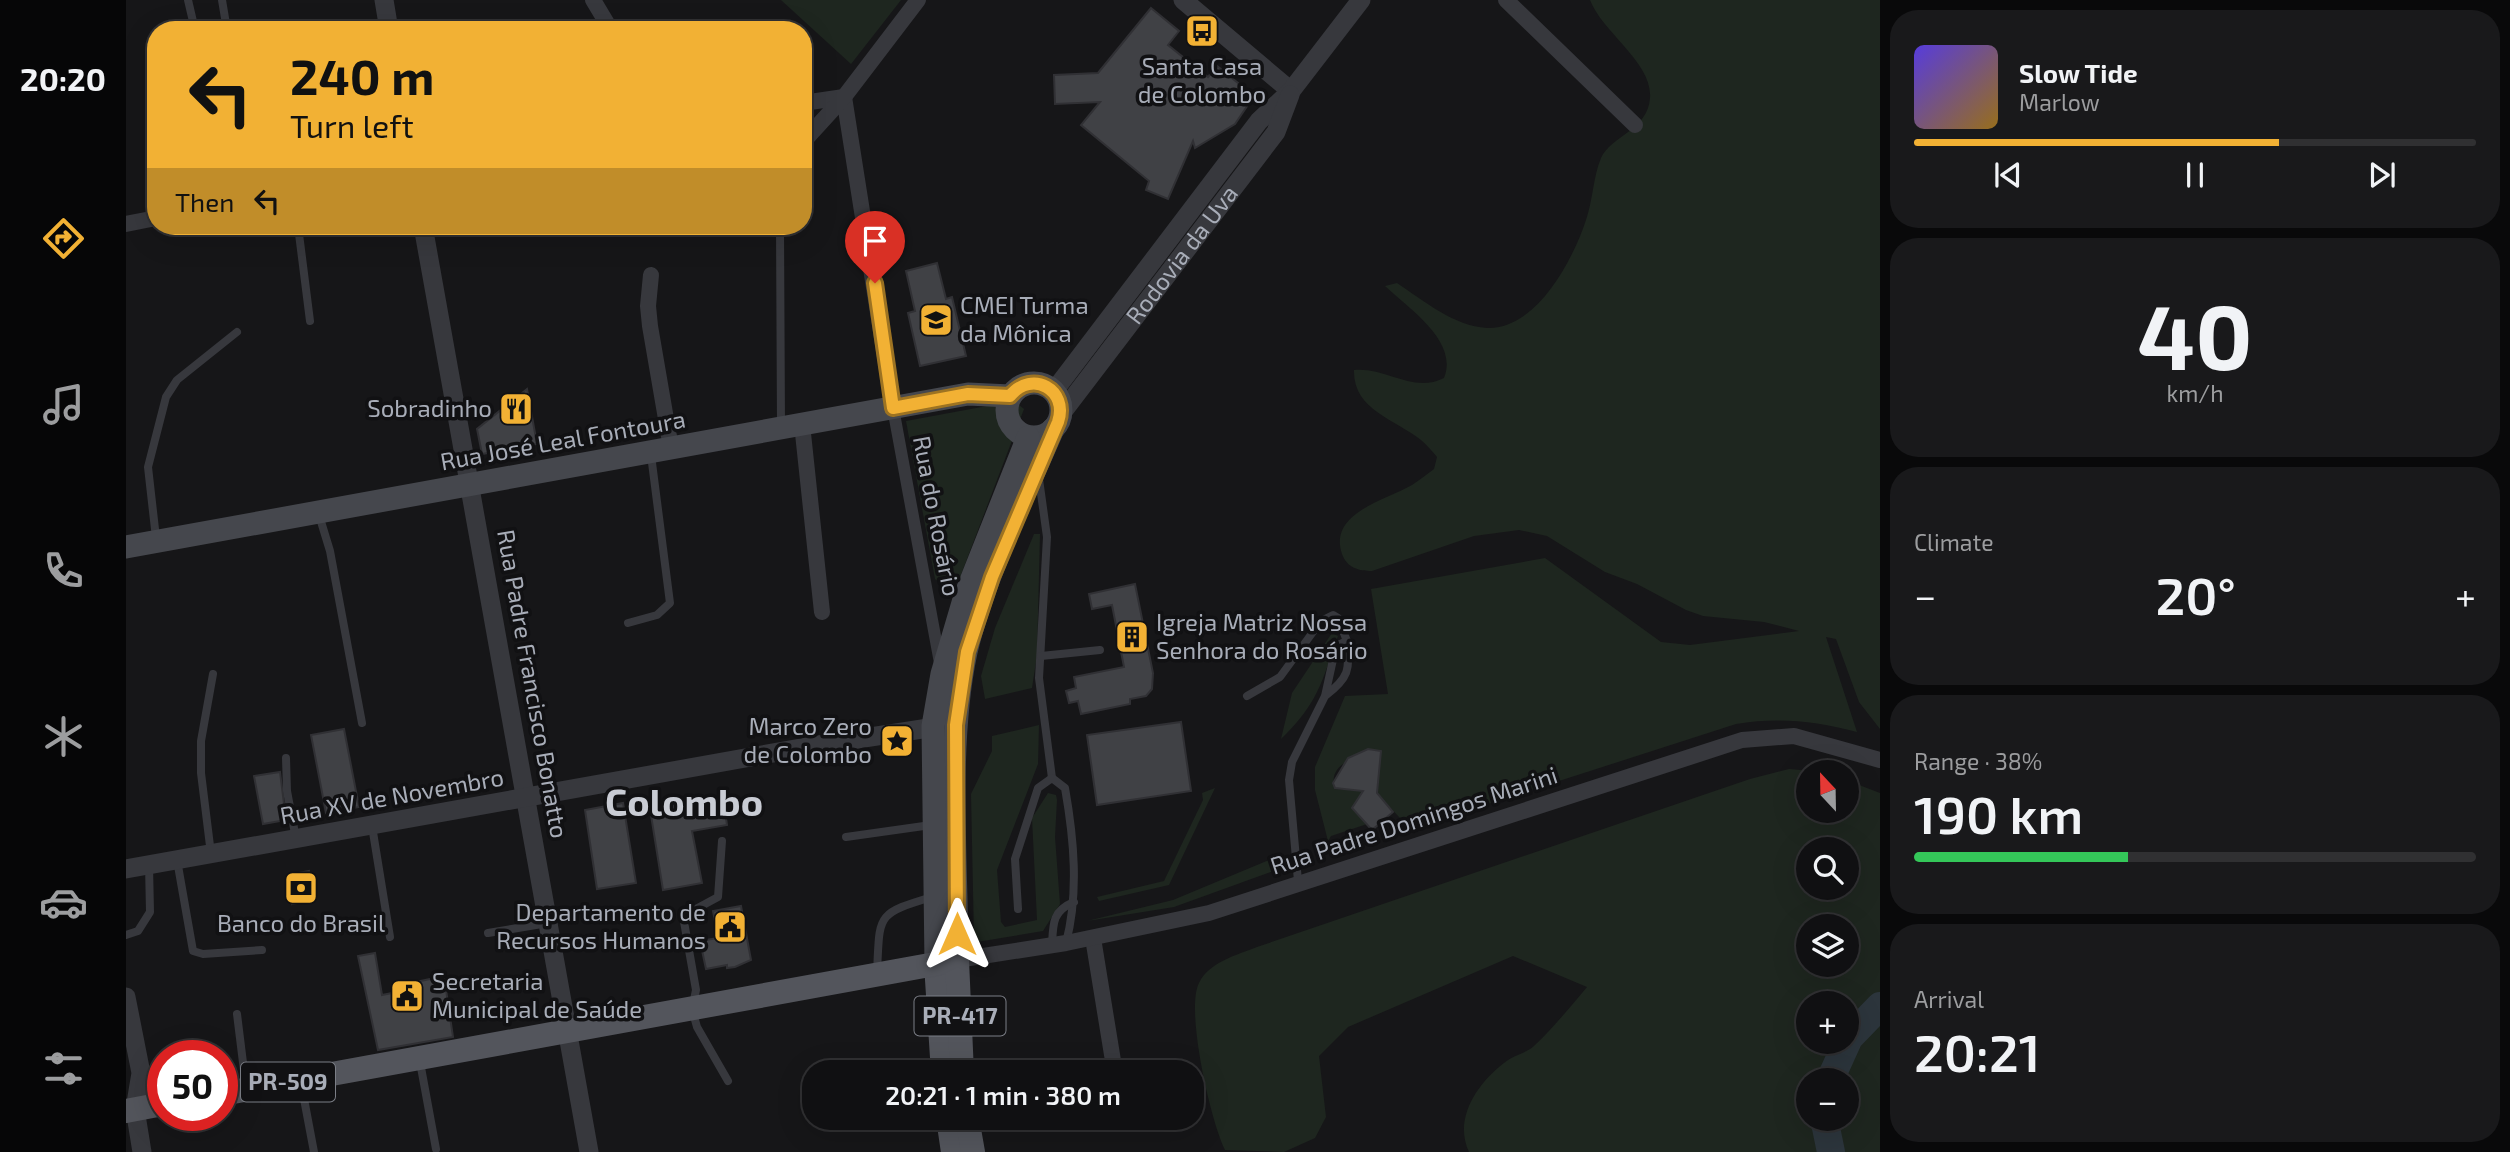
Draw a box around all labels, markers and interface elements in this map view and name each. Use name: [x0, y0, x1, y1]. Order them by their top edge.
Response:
bus stop icon: Santa Casa de Colombo: [1183, 12, 1221, 50]
text: 240 m: [290, 46, 434, 105]
icon: left: [175, 49, 266, 140]
place label: Santa Casa de Colombo: [1138, 51, 1266, 108]
text: Slow Tide: [2019, 57, 2138, 88]
text: 20:20: [20, 59, 106, 97]
text: Marlow: [2019, 88, 2100, 116]
text: Turn left: [290, 106, 414, 144]
icon: previous: [1989, 156, 2027, 194]
icon: pause: [2176, 156, 2214, 194]
icon: next: [2363, 156, 2401, 194]
street label: Rodovia da Uva: [1119, 179, 1243, 329]
icon: left: [248, 182, 286, 220]
text: Then: [175, 186, 234, 217]
pin: [845, 211, 905, 283]
icon: directions: [39, 214, 88, 263]
icon: arrive: [856, 222, 894, 260]
text: 40: [2137, 279, 2253, 388]
place label: CMEI Turma da Mônica: [960, 290, 1089, 347]
school or university icon: CMEI Turma da Mônica: [917, 301, 955, 339]
text: km/h: [2166, 379, 2224, 407]
icon: music: [39, 380, 88, 429]
restaurant icon: Sobradinho: [497, 390, 535, 428]
place label: Sobradinho: [367, 393, 492, 422]
street label: Rua José Leal Fontoura: [438, 404, 688, 475]
street label: Rua do Rosário: [908, 433, 967, 598]
street label: Rua Padre Francisco Bonatto: [492, 527, 575, 840]
text: Climate: [1914, 528, 1994, 556]
icon: phone: [39, 546, 88, 595]
text: 20°: [2155, 563, 2236, 625]
text: −: [1914, 572, 1936, 618]
text: +: [2455, 572, 2476, 618]
place label: Igreja Matriz Nossa Senhora do Rosário: [1156, 607, 1368, 664]
building icon: Igreja Matriz Nossa Senhora do Rosário: [1113, 618, 1151, 656]
place label: Marco Zero de Colombo: [744, 711, 872, 768]
icon: climate: [39, 712, 88, 761]
place icon: Marco Zero de Colombo: [878, 722, 916, 760]
text: Range · 38%: [1914, 747, 2042, 775]
street label: Rua Padre Domingos Marini: [1266, 759, 1561, 880]
north arrow: [1796, 760, 1858, 822]
map controls: [1796, 760, 1859, 1131]
street label: Rua XV de Novembro: [278, 762, 506, 829]
district label: Colombo: [605, 778, 763, 824]
text: 190 km: [1914, 782, 2083, 844]
button: search: [1796, 837, 1859, 900]
bank icon: Banco do Brasil: [282, 869, 320, 907]
icon: car: [39, 878, 88, 927]
place label: Departamento de Recursos Humanos: [496, 897, 706, 954]
position arrow: [920, 897, 994, 971]
place label: Banco do Brasil: [217, 908, 385, 937]
public building icon: Departamento de Recursos Humanos: [711, 908, 749, 946]
button: layers: [1796, 914, 1859, 977]
place label: Secretaria Municipal de Saúde: [432, 966, 642, 1023]
public building icon: Secretaria Municipal de Saúde: [388, 977, 426, 1015]
text: Arrival: [1914, 985, 1984, 1013]
button: +: [1796, 991, 1859, 1054]
road number: PR-417: [914, 996, 1006, 1036]
text: 20:21: [1914, 1020, 2040, 1082]
speed limit sign: 50: [147, 1040, 238, 1131]
icon: filters: [39, 1044, 88, 1093]
road number: PR-509: [241, 1063, 335, 1102]
button: −: [1796, 1068, 1859, 1131]
text: 20:21 · 1 min · 380 m: [885, 1079, 1121, 1110]

